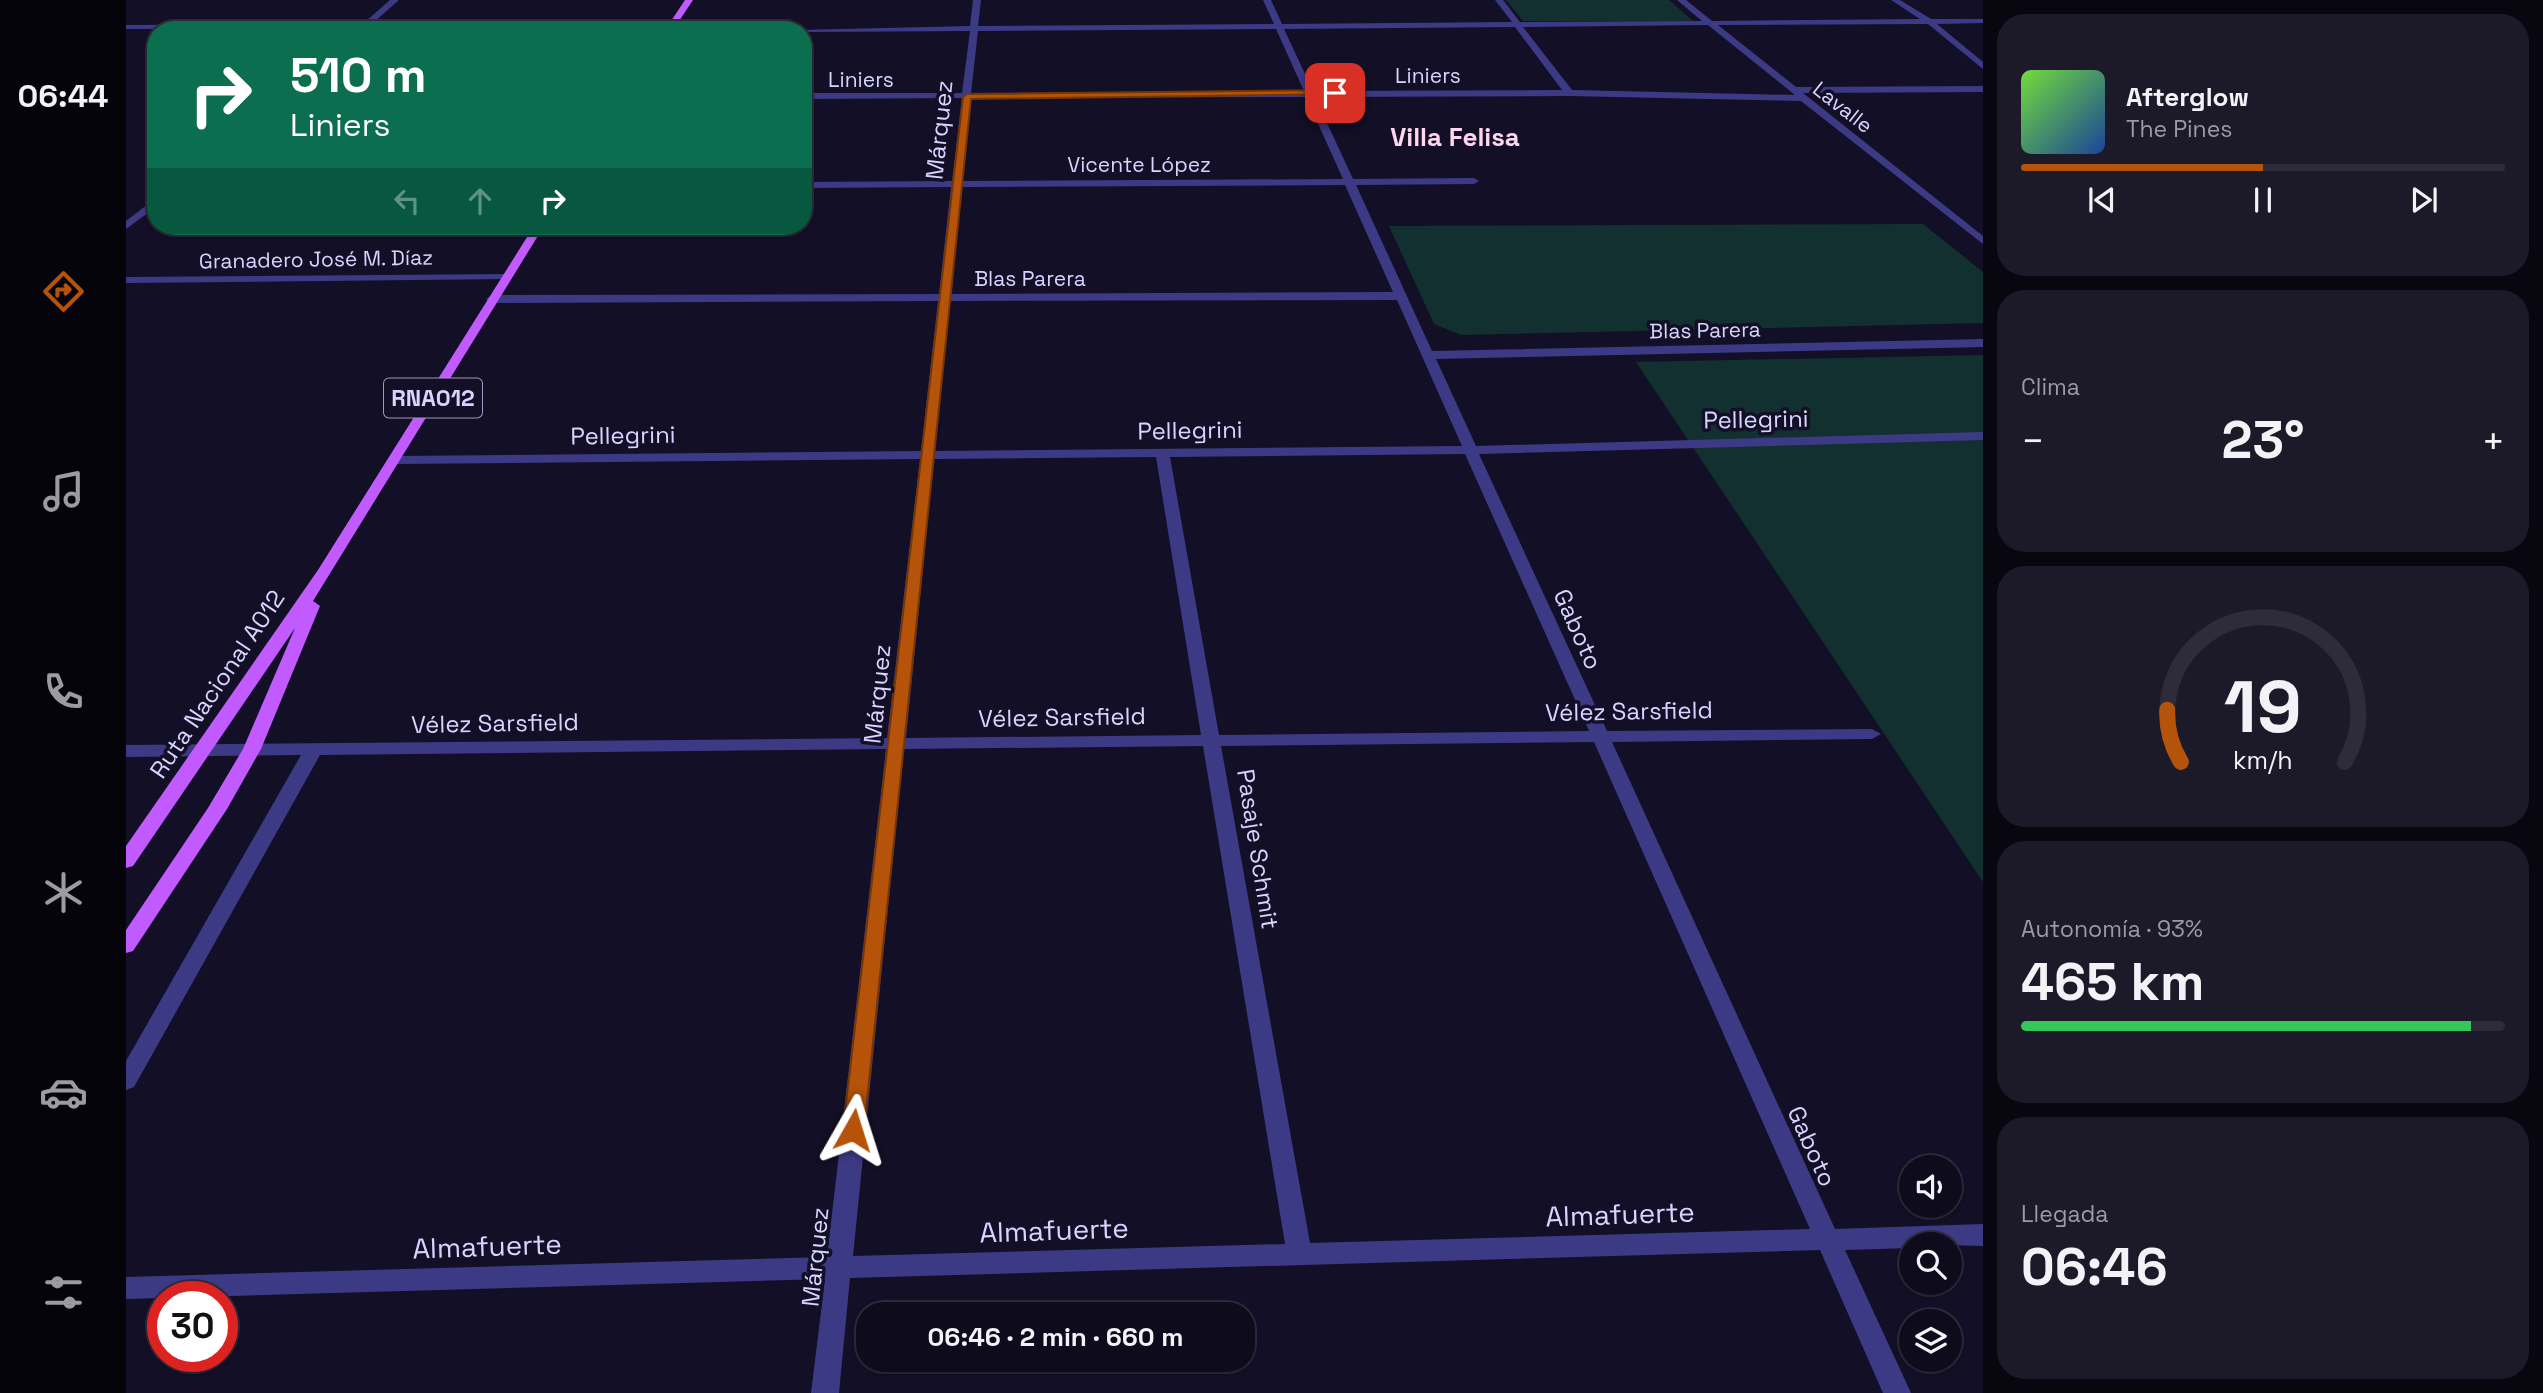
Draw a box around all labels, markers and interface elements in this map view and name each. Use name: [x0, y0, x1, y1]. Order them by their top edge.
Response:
text: 510 m: [290, 44, 427, 106]
icon: right: [175, 49, 266, 140]
street label: Liniers: [1395, 62, 1461, 89]
pin: [1305, 63, 1365, 123]
street label: Liniers: [828, 66, 894, 93]
icon: arrive: [1316, 74, 1354, 112]
street label: Lavalle: [1808, 75, 1878, 139]
text: 06:44: [18, 76, 108, 116]
street label: Márquez: [918, 79, 960, 181]
text: Afterglow: [2126, 80, 2249, 114]
text: Liniers: [290, 105, 390, 145]
text: The Pines: [2126, 114, 2232, 144]
district label: Villa Felisa: [1390, 120, 1520, 154]
street label: Vicente López: [1067, 151, 1211, 178]
icon: previous: [2083, 181, 2121, 219]
icon: pause: [2244, 181, 2282, 219]
icon: next: [2405, 181, 2443, 219]
icon: left: [388, 182, 426, 220]
icon: ahead: [461, 182, 499, 220]
icon: right: [534, 182, 572, 220]
street label: Granadero José M. Díaz: [199, 243, 433, 275]
street label: Blas Parera: [974, 265, 1086, 292]
icon: directions: [39, 267, 88, 316]
street label: Blas Parera: [1649, 316, 1761, 344]
text: Clima: [2021, 372, 2080, 402]
road number: RNA012: [384, 378, 482, 418]
street label: Pellegrini: [1703, 403, 1809, 435]
text: 23°: [2222, 407, 2305, 473]
street label: Pellegrini: [1137, 414, 1243, 446]
text: −: [2021, 417, 2045, 465]
text: +: [2481, 417, 2505, 465]
street label: Pellegrini: [570, 419, 676, 451]
icon: music: [39, 467, 88, 516]
street label: Ruta Nacional A012: [142, 584, 292, 784]
street label: Gaboto: [1547, 584, 1609, 674]
street label: Márquez: [856, 643, 898, 745]
text: 19: [2224, 661, 2302, 754]
icon: phone: [39, 667, 88, 716]
street label: Vélez Sarsfield: [1545, 694, 1713, 728]
street label: Vélez Sarsfield: [978, 700, 1146, 734]
street label: Vélez Sarsfield: [411, 706, 579, 740]
text: km/h: [2233, 744, 2293, 776]
street label: Pasaje Schmit: [1230, 767, 1286, 931]
icon: climate: [39, 868, 88, 917]
text: Autonomía · 93%: [2021, 914, 2203, 944]
text: 465 km: [2021, 949, 2204, 1015]
icon: car: [39, 1068, 88, 1117]
position arrow: [816, 1093, 890, 1167]
street label: Gaboto: [1781, 1101, 1843, 1191]
map controls: [1899, 1155, 1962, 1372]
button: sound: [1899, 1155, 1962, 1218]
street label: Almafuerte: [1545, 1193, 1695, 1235]
text: Llegada: [2021, 1199, 2109, 1229]
street label: Márquez: [794, 1206, 836, 1308]
street label: Almafuerte: [979, 1209, 1129, 1251]
street label: Almafuerte: [412, 1225, 562, 1267]
button: search: [1899, 1232, 1962, 1295]
text: 06:46: [2021, 1234, 2168, 1300]
icon: filters: [39, 1268, 88, 1317]
speed limit sign: 30: [147, 1281, 238, 1372]
button: layers: [1899, 1309, 1962, 1372]
text: 06:46 · 2 min · 660 m: [928, 1320, 1184, 1354]

